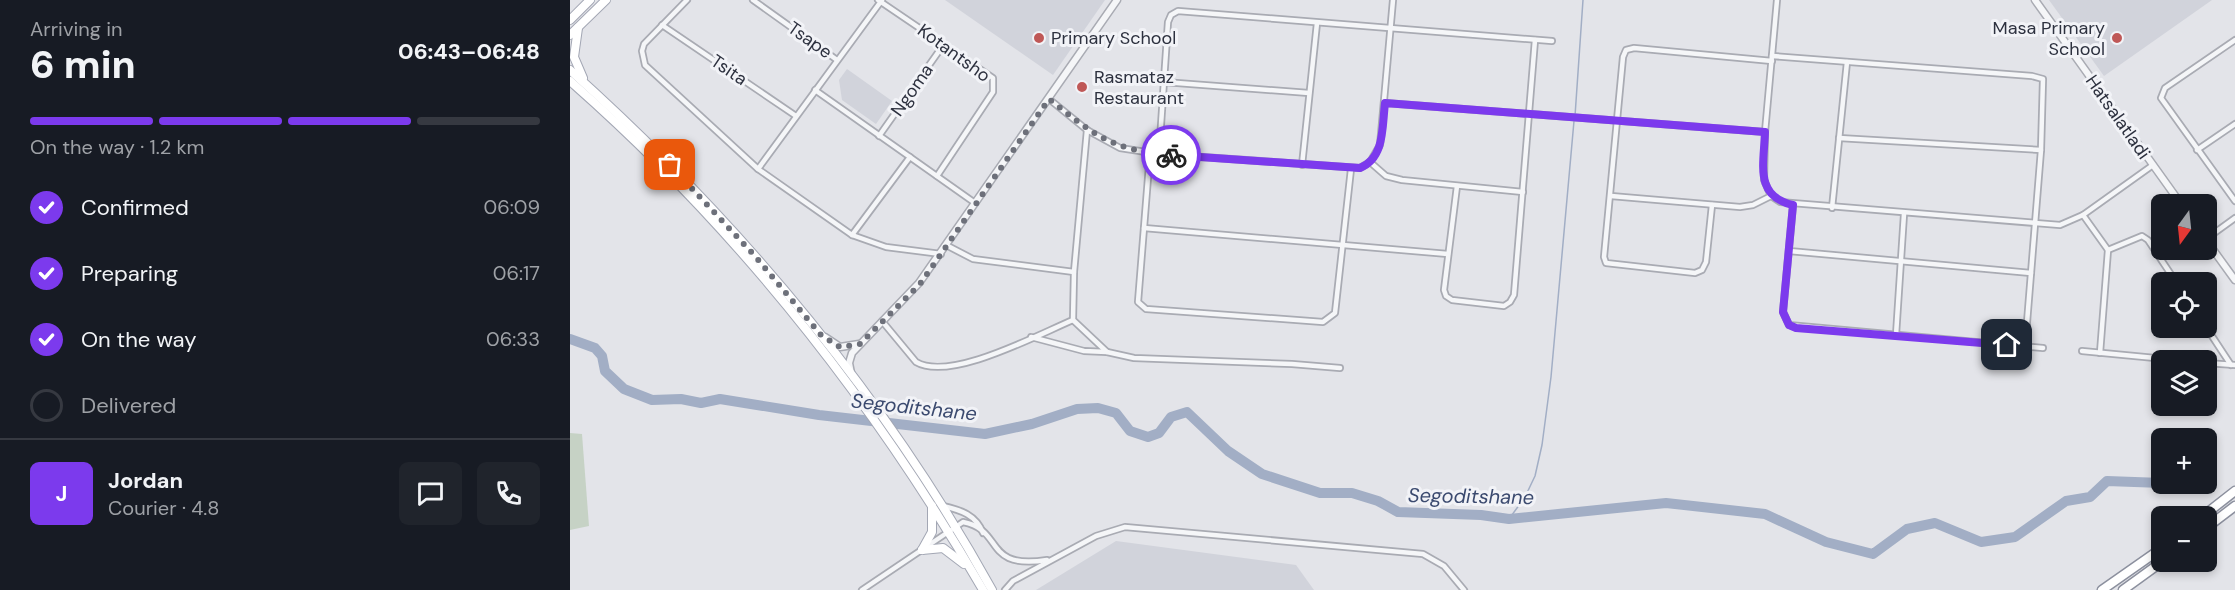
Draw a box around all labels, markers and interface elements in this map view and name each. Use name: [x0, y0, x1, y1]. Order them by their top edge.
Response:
text: Arriving in: [30, 16, 122, 42]
street label: Tsape: [783, 16, 837, 64]
place label: Masa Primary School: [1993, 16, 2105, 61]
street label: Kotantsho: [913, 18, 995, 88]
place label: Primary School: [1051, 26, 1176, 50]
marker: Primary School: [1032, 31, 1046, 45]
marker: Masa Primary School: [2110, 31, 2124, 45]
text: 06:43–06:48: [398, 37, 540, 66]
text: 6 min: [30, 39, 136, 90]
street label: Tsita: [706, 49, 752, 91]
street label: Ngoma: [885, 59, 939, 121]
place label: Rasmataz Restaurant: [1094, 65, 1184, 110]
street label: Hatsalatladi: [2080, 70, 2156, 164]
marker: Rasmataz Restaurant: [1075, 80, 1089, 94]
courier: [1141, 125, 1201, 185]
text: On the way · 1.2 km: [30, 134, 204, 160]
pin: [644, 139, 695, 190]
icon: bike: [1155, 139, 1188, 172]
icon: bag: [653, 148, 686, 181]
icon: check: [30, 191, 63, 224]
text: Confirmed: [81, 193, 189, 222]
text: 06:09: [483, 194, 540, 220]
north arrow: [2151, 194, 2217, 260]
map controls: [2151, 194, 2217, 572]
icon: check: [30, 257, 63, 290]
text: Preparing: [81, 259, 178, 288]
text: 06:17: [493, 260, 540, 286]
button: locate: [2151, 272, 2217, 338]
pin: [1981, 319, 2032, 370]
icon: check: [30, 323, 63, 356]
text: On the way: [81, 325, 196, 354]
text: 06:33: [486, 326, 540, 352]
icon: home: [1990, 328, 2023, 361]
button: layers: [2151, 350, 2217, 416]
water label: Segoditshane: [850, 387, 978, 427]
text: Delivered: [81, 391, 176, 420]
button: +: [2151, 428, 2217, 494]
button: chat: [399, 462, 462, 525]
button: phone: [477, 462, 540, 525]
text: Jordan: [108, 466, 183, 495]
text: J: [56, 479, 67, 508]
water label: Segoditshane: [1408, 482, 1534, 510]
text: Courier · 4.8: [108, 495, 219, 521]
button: −: [2151, 506, 2217, 572]

